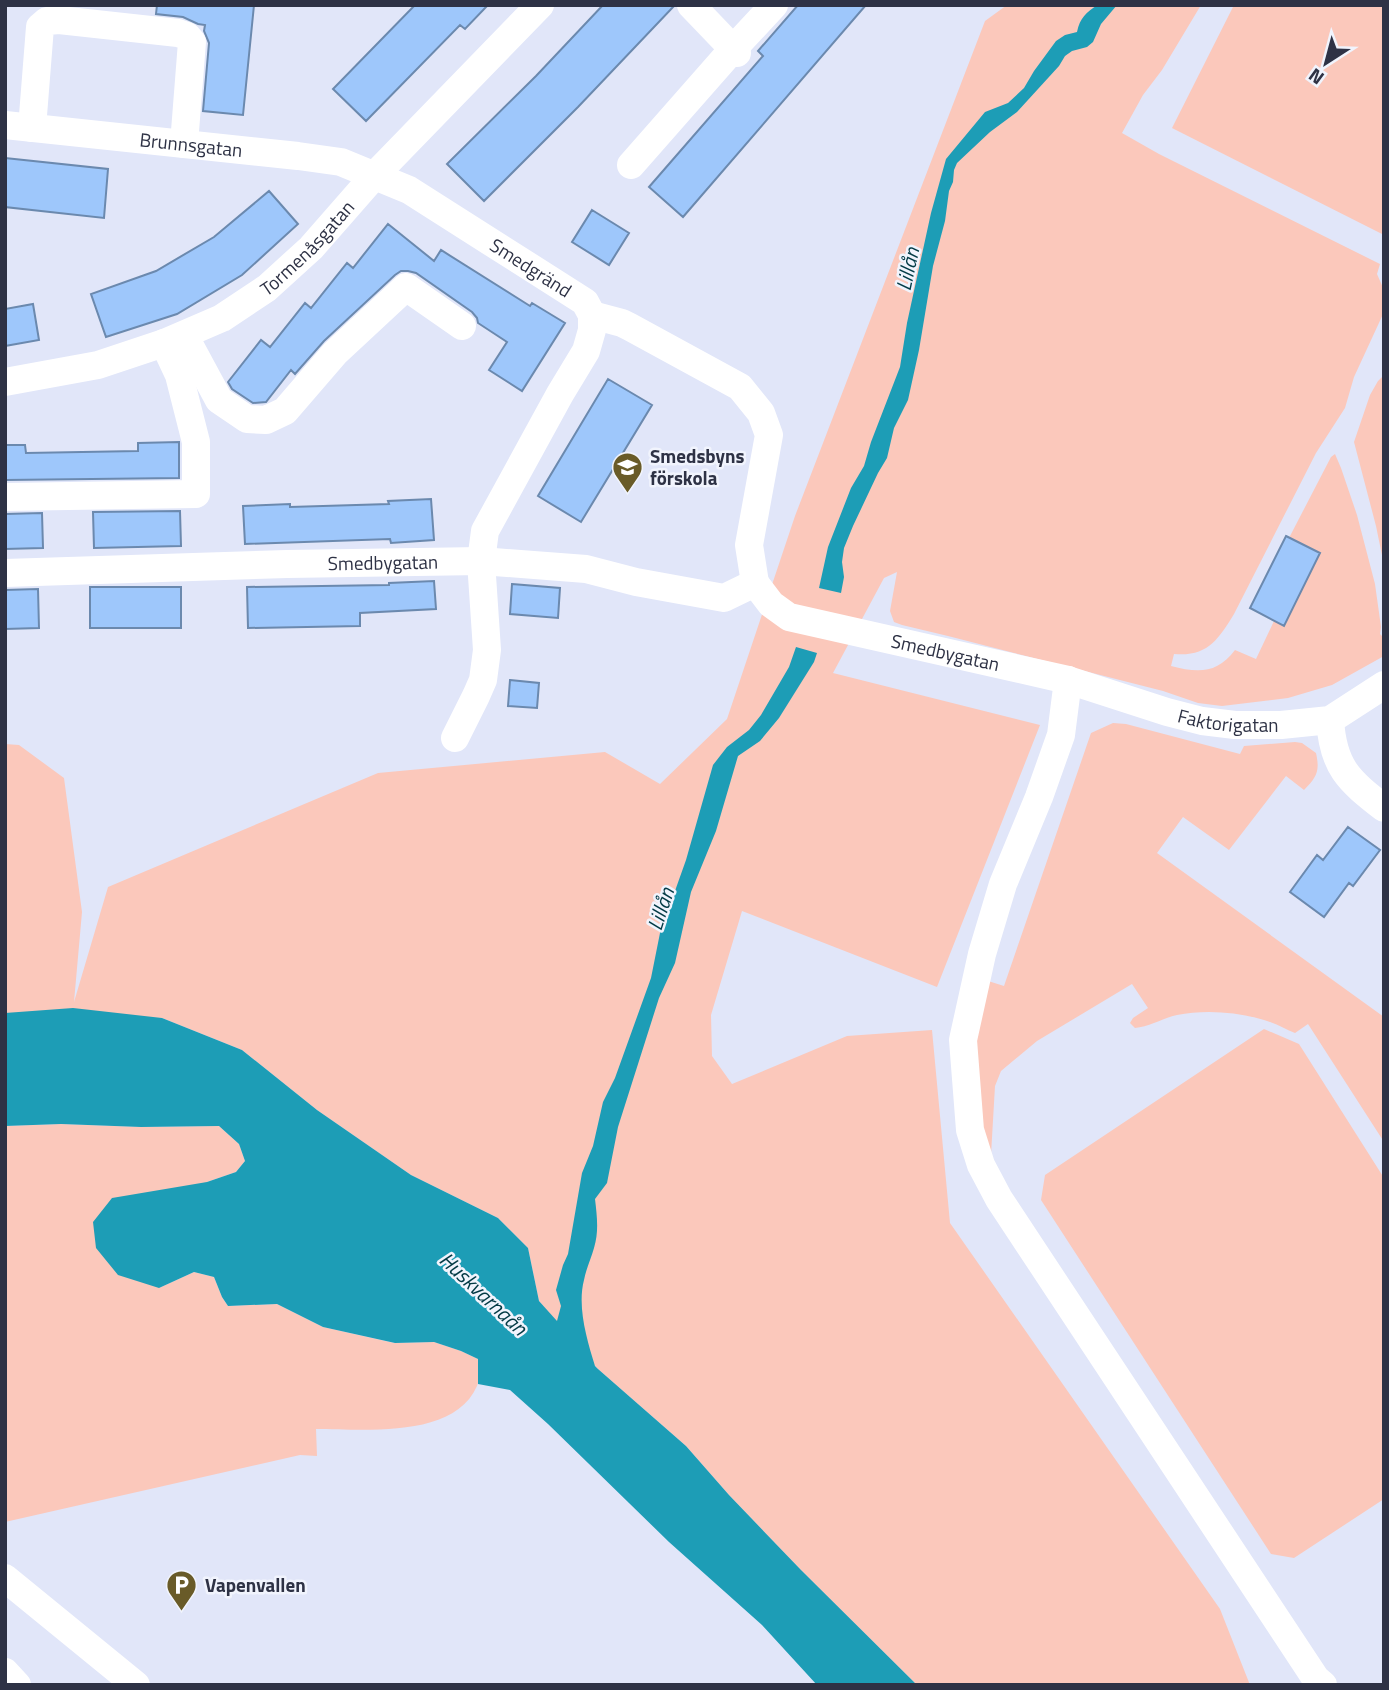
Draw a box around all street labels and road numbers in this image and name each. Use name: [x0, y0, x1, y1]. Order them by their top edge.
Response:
street label: Brunnsgatan: [138, 124, 244, 164]
street label: Tormenåsgatan: [254, 193, 361, 303]
street label: Smedgränd: [484, 230, 578, 304]
street label: Smedbygatan: [327, 547, 438, 577]
street label: Smedbygatan: [889, 626, 1003, 678]
street label: Faktorigatan: [1175, 700, 1279, 739]

